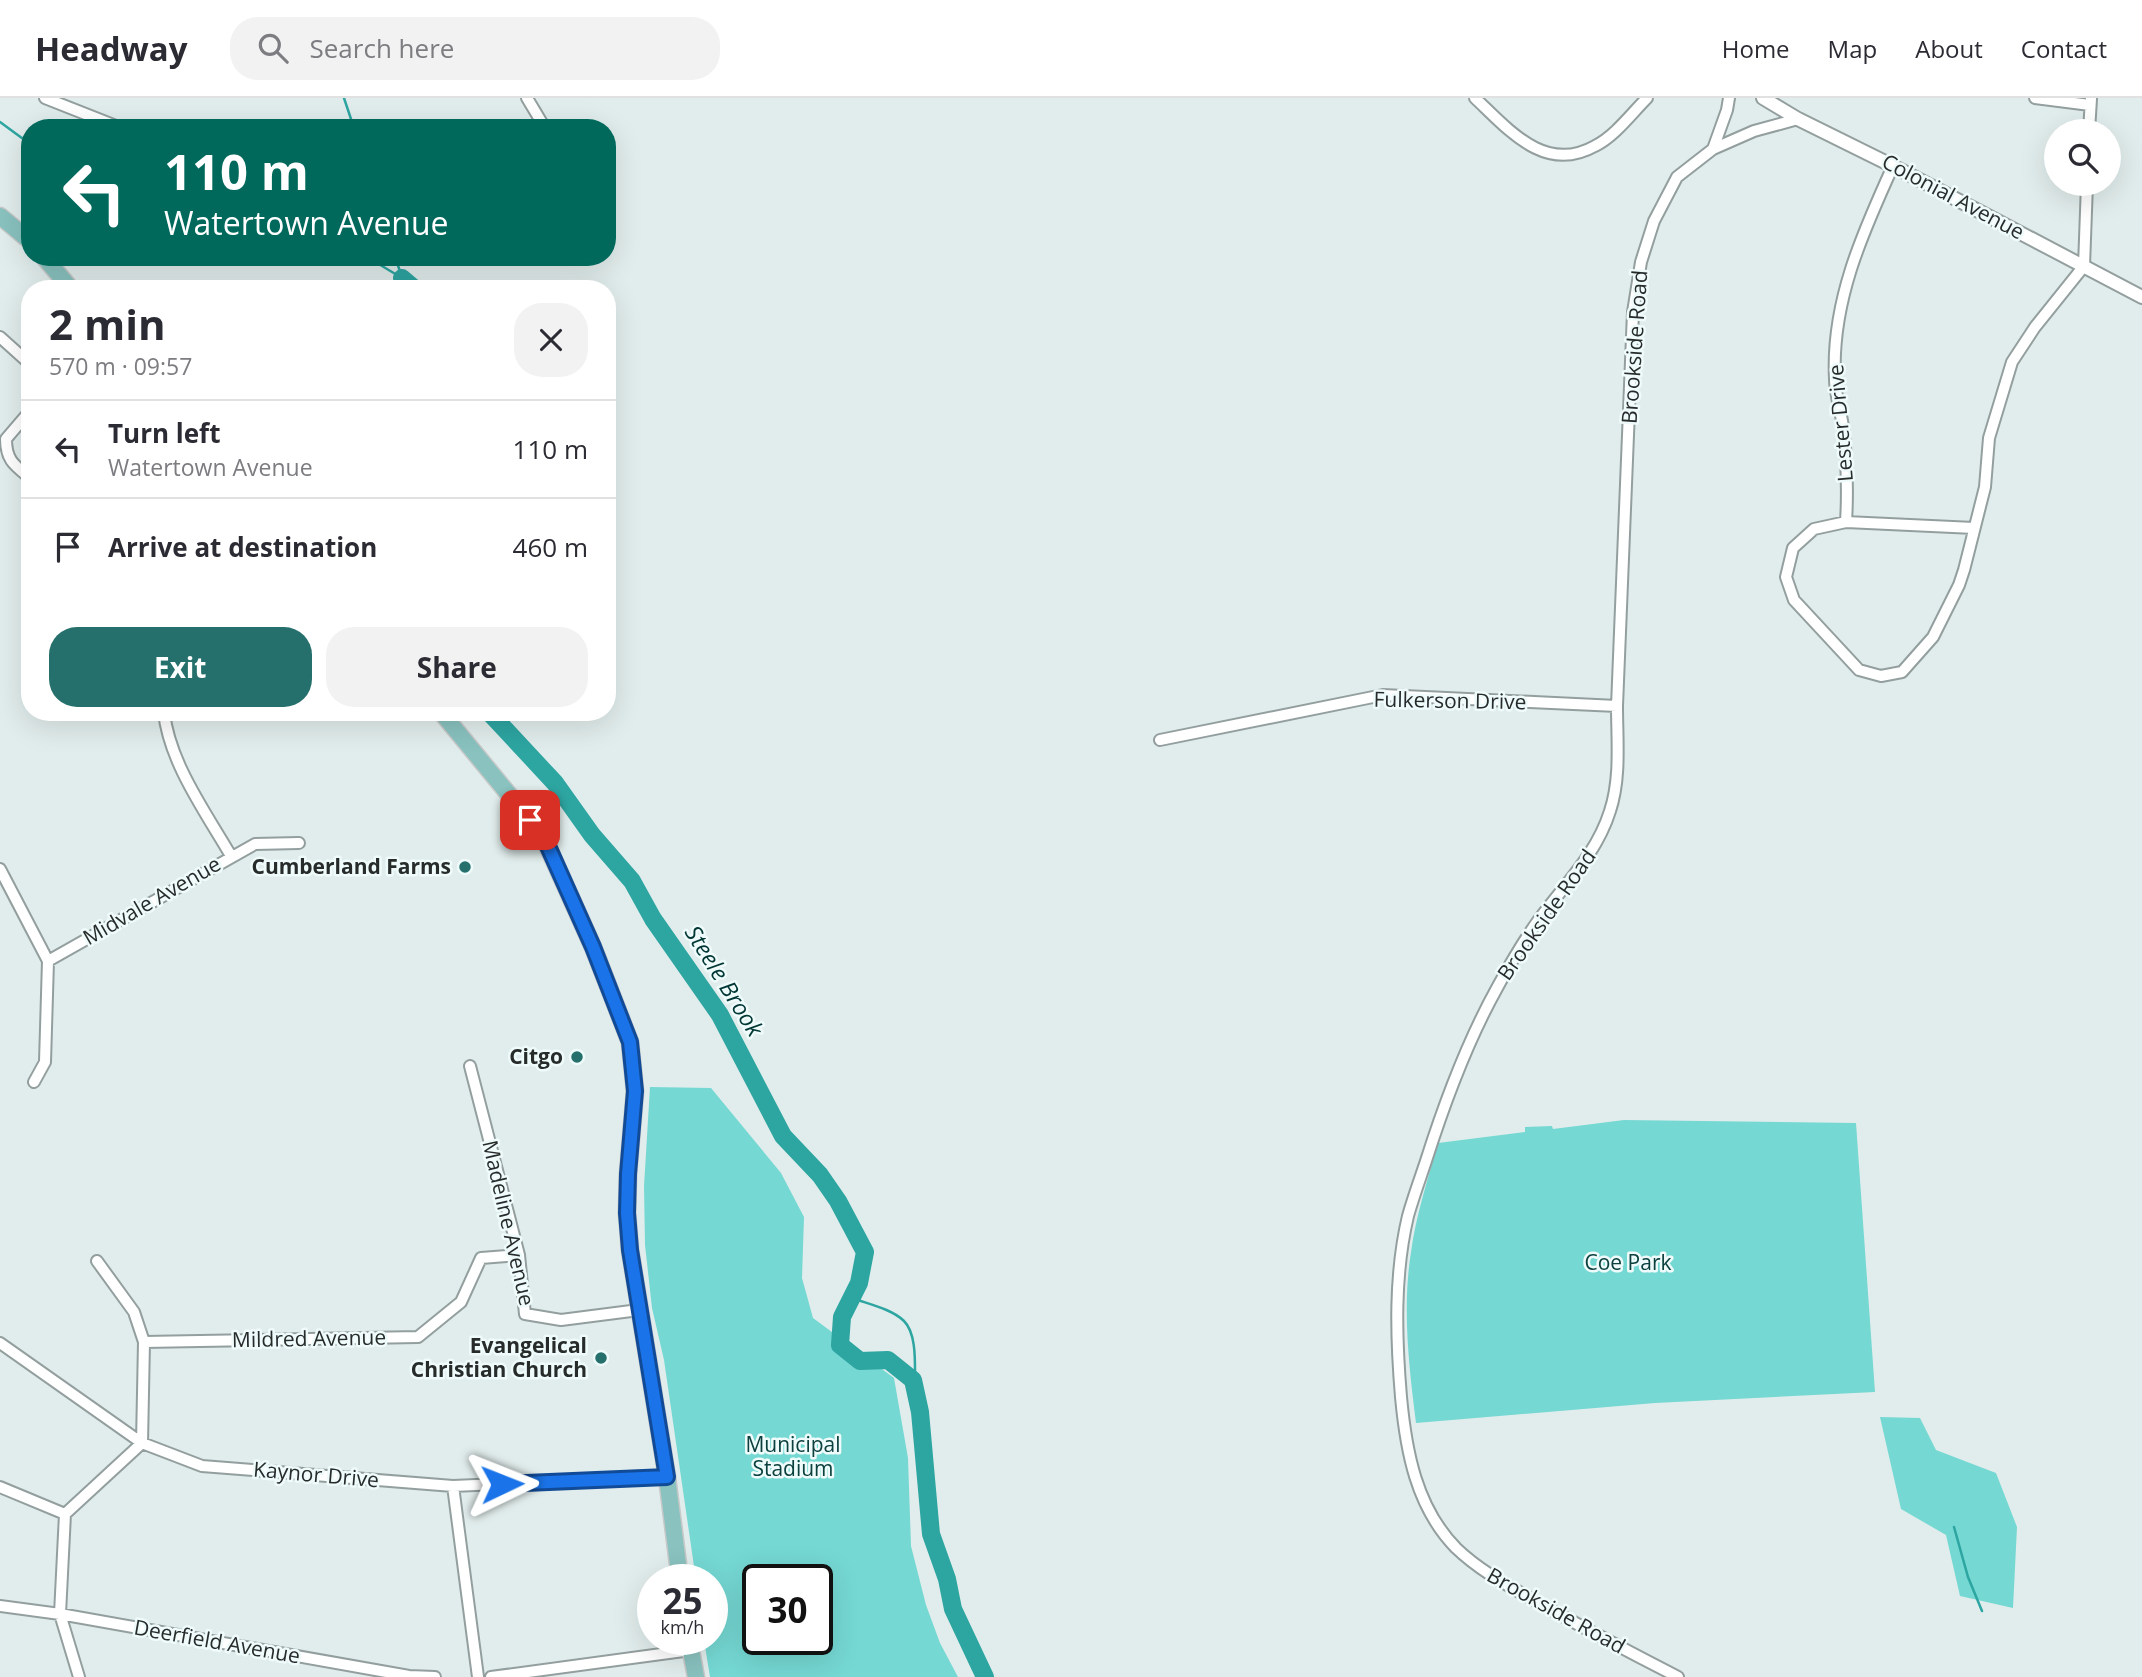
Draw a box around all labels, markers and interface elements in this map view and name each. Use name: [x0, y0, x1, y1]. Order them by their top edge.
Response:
search box: [230, 17, 720, 80]
text: Headway: [35, 26, 188, 71]
icon: search: [254, 29, 292, 67]
text: Search here: [310, 30, 454, 66]
text: Home: [1722, 32, 1790, 65]
text: Map: [1828, 32, 1877, 65]
text: About: [1915, 32, 1983, 65]
text: Contact: [2021, 32, 2107, 65]
map controls: [2044, 119, 2121, 196]
button: search: [2044, 119, 2121, 196]
text: 110 m: [164, 138, 309, 204]
icon: left: [49, 147, 140, 238]
street label: Colonial Avenue: [1877, 147, 2030, 245]
text: Watertown Avenue: [164, 201, 449, 244]
street label: Brookside Road: [1615, 269, 1653, 425]
text: 2 min: [49, 295, 166, 352]
button: close: [514, 303, 588, 377]
text: 570 m · 09:57: [49, 350, 192, 382]
street label: Lester Drive: [1821, 363, 1859, 483]
text: Turn left: [108, 415, 220, 451]
icon: left: [49, 430, 87, 468]
text: 110 m: [513, 431, 588, 467]
text: Watertown Avenue: [108, 451, 313, 483]
icon: arrive: [49, 528, 87, 566]
text: Arrive at destination: [108, 529, 377, 565]
text: 460 m: [513, 529, 588, 565]
button: Exit: [49, 627, 312, 707]
button: Share: [326, 627, 588, 707]
street label: Fulkerson Drive: [1373, 685, 1527, 715]
pin: [500, 790, 560, 850]
icon: arrive: [511, 801, 549, 839]
street label: Brookside Road: [1491, 843, 1602, 986]
street label: Midvale Avenue: [77, 849, 226, 951]
place label: Cumberland Farms: [252, 852, 451, 880]
marker: Cumberland Farms: [457, 859, 473, 875]
water label: Steele Brook: [678, 919, 772, 1043]
place label: Citgo: [509, 1042, 563, 1070]
marker: Citgo: [569, 1049, 585, 1065]
street label: Madeline Avenue: [476, 1137, 542, 1308]
park label: Coe Park: [1584, 1248, 1672, 1276]
street label: Mildred Avenue: [232, 1323, 386, 1353]
place label: Evangelical Christian Church: [411, 1331, 587, 1383]
marker: Evangelical Christian Church: [593, 1350, 609, 1366]
park label: Municipal Stadium: [745, 1430, 841, 1482]
position arrow: [465, 1447, 539, 1521]
street label: Kaynor Drive: [252, 1455, 380, 1493]
street label: Brookside Road: [1482, 1561, 1631, 1660]
speed limit sign: 30: [742, 1564, 833, 1655]
text: 25: [662, 1577, 703, 1624]
street label: Deerfield Avenue: [132, 1613, 302, 1669]
text: km/h: [661, 1615, 704, 1639]

